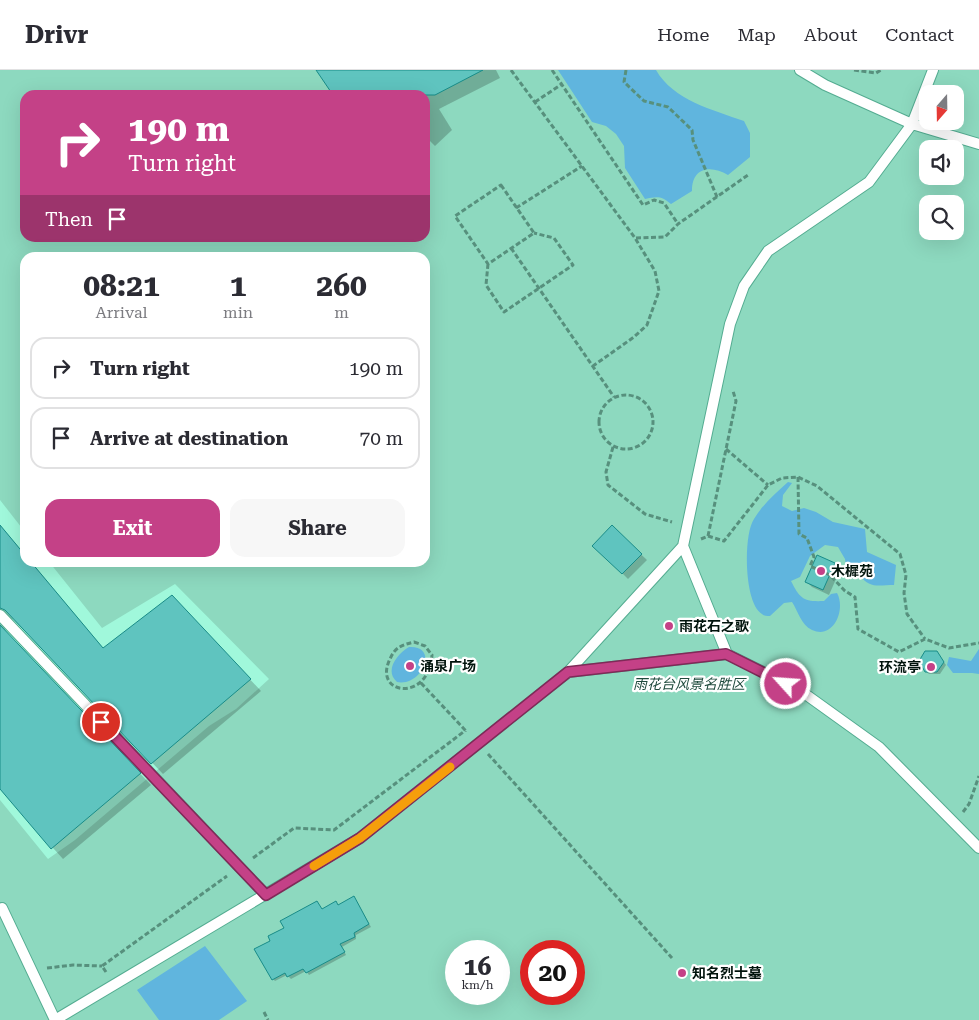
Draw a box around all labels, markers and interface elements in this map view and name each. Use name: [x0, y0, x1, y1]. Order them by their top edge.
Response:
text: Drivr: [25, 21, 88, 49]
text: Home: [657, 24, 709, 45]
text: Map: [737, 24, 776, 45]
text: About: [804, 24, 857, 45]
text: Contact: [885, 24, 954, 45]
north arrow: [919, 85, 964, 130]
map controls: [919, 85, 964, 240]
text: 190 m: [128, 109, 229, 150]
icon: right: [45, 110, 110, 175]
button: sound: [919, 140, 964, 185]
text: Turn right: [128, 151, 236, 176]
button: search: [919, 195, 964, 240]
icon: arrive: [103, 205, 131, 233]
text: Then: [45, 208, 93, 231]
text: 08:21: [83, 268, 160, 303]
text: 1: [230, 268, 246, 303]
text: 260: [316, 268, 367, 303]
text: Arrival: [96, 303, 148, 322]
text: min: [223, 303, 253, 322]
text: m: [334, 303, 349, 322]
icon: right: [47, 354, 75, 382]
text: Turn right: [90, 357, 190, 380]
text: 190 m: [349, 357, 403, 380]
icon: arrive: [47, 424, 75, 452]
text: Arrive at destination: [90, 427, 288, 450]
text: 70 m: [360, 427, 403, 450]
button: Exit: [45, 499, 220, 557]
button: Share: [230, 499, 405, 557]
place label: 木樨苑: [831, 563, 873, 579]
marker: 木樨苑: [815, 565, 827, 577]
place label: 雨花石之歌: [679, 618, 749, 634]
marker: 雨花石之歌: [663, 620, 675, 632]
position arrow: [759, 657, 811, 709]
place label: 涌泉广场: [420, 658, 476, 674]
place label: 环流亭: [879, 659, 921, 675]
marker: 涌泉广场: [404, 660, 416, 672]
marker: 环流亭: [925, 661, 937, 673]
park label: 雨花台风景名胜区: [633, 676, 747, 692]
pin: [80, 701, 122, 743]
icon: arrive: [87, 708, 115, 736]
speed limit sign: 20: [520, 940, 585, 1005]
text: 16: [463, 952, 492, 981]
place label: 知名烈士墓: [692, 965, 762, 981]
marker: 知名烈士墓: [676, 967, 688, 979]
text: km/h: [461, 978, 494, 992]

